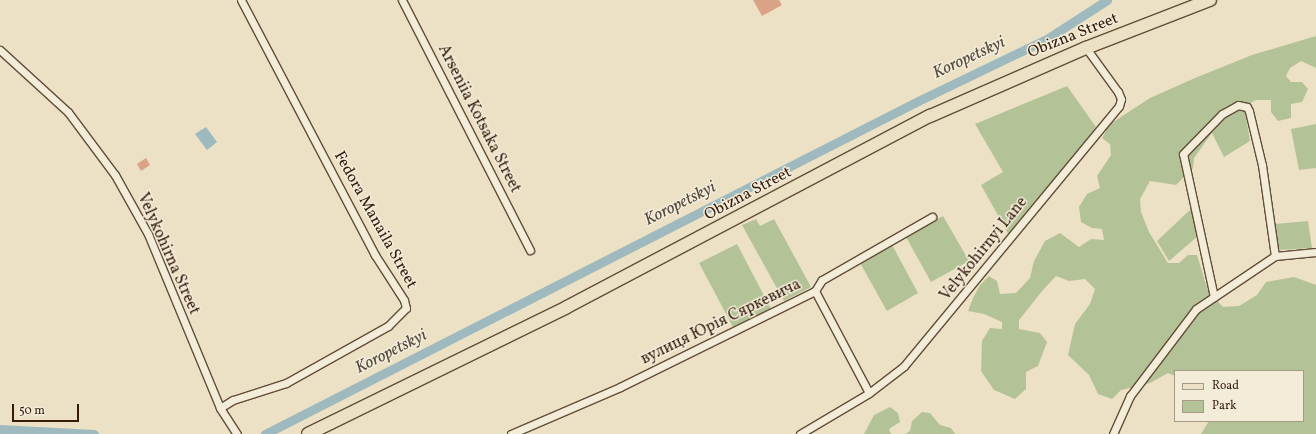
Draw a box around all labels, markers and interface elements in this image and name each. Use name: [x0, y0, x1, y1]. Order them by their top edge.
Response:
street label: Obizna Street: [1025, 9, 1121, 63]
water label: Koropetskyi: [930, 32, 1008, 84]
street label: Arseniia Kotsaka Street: [433, 42, 525, 196]
street label: Fedora Manaila Street: [329, 148, 421, 292]
street label: Obizna Street: [701, 163, 795, 225]
water label: Koropetskyi: [641, 177, 719, 231]
street label: Velykohirna Street: [133, 190, 203, 318]
street label: Velykohirnyi Lane: [936, 193, 1032, 305]
street label: вулиця Юрія Сяркевича: [638, 275, 804, 369]
water label: Koropetskyi: [352, 325, 430, 379]
legend: [1174, 370, 1304, 422]
text: Road: [1212, 378, 1239, 394]
scale bar: [14, 396, 81, 422]
text: Park: [1212, 398, 1237, 414]
text: 50 m: [19, 403, 45, 419]

